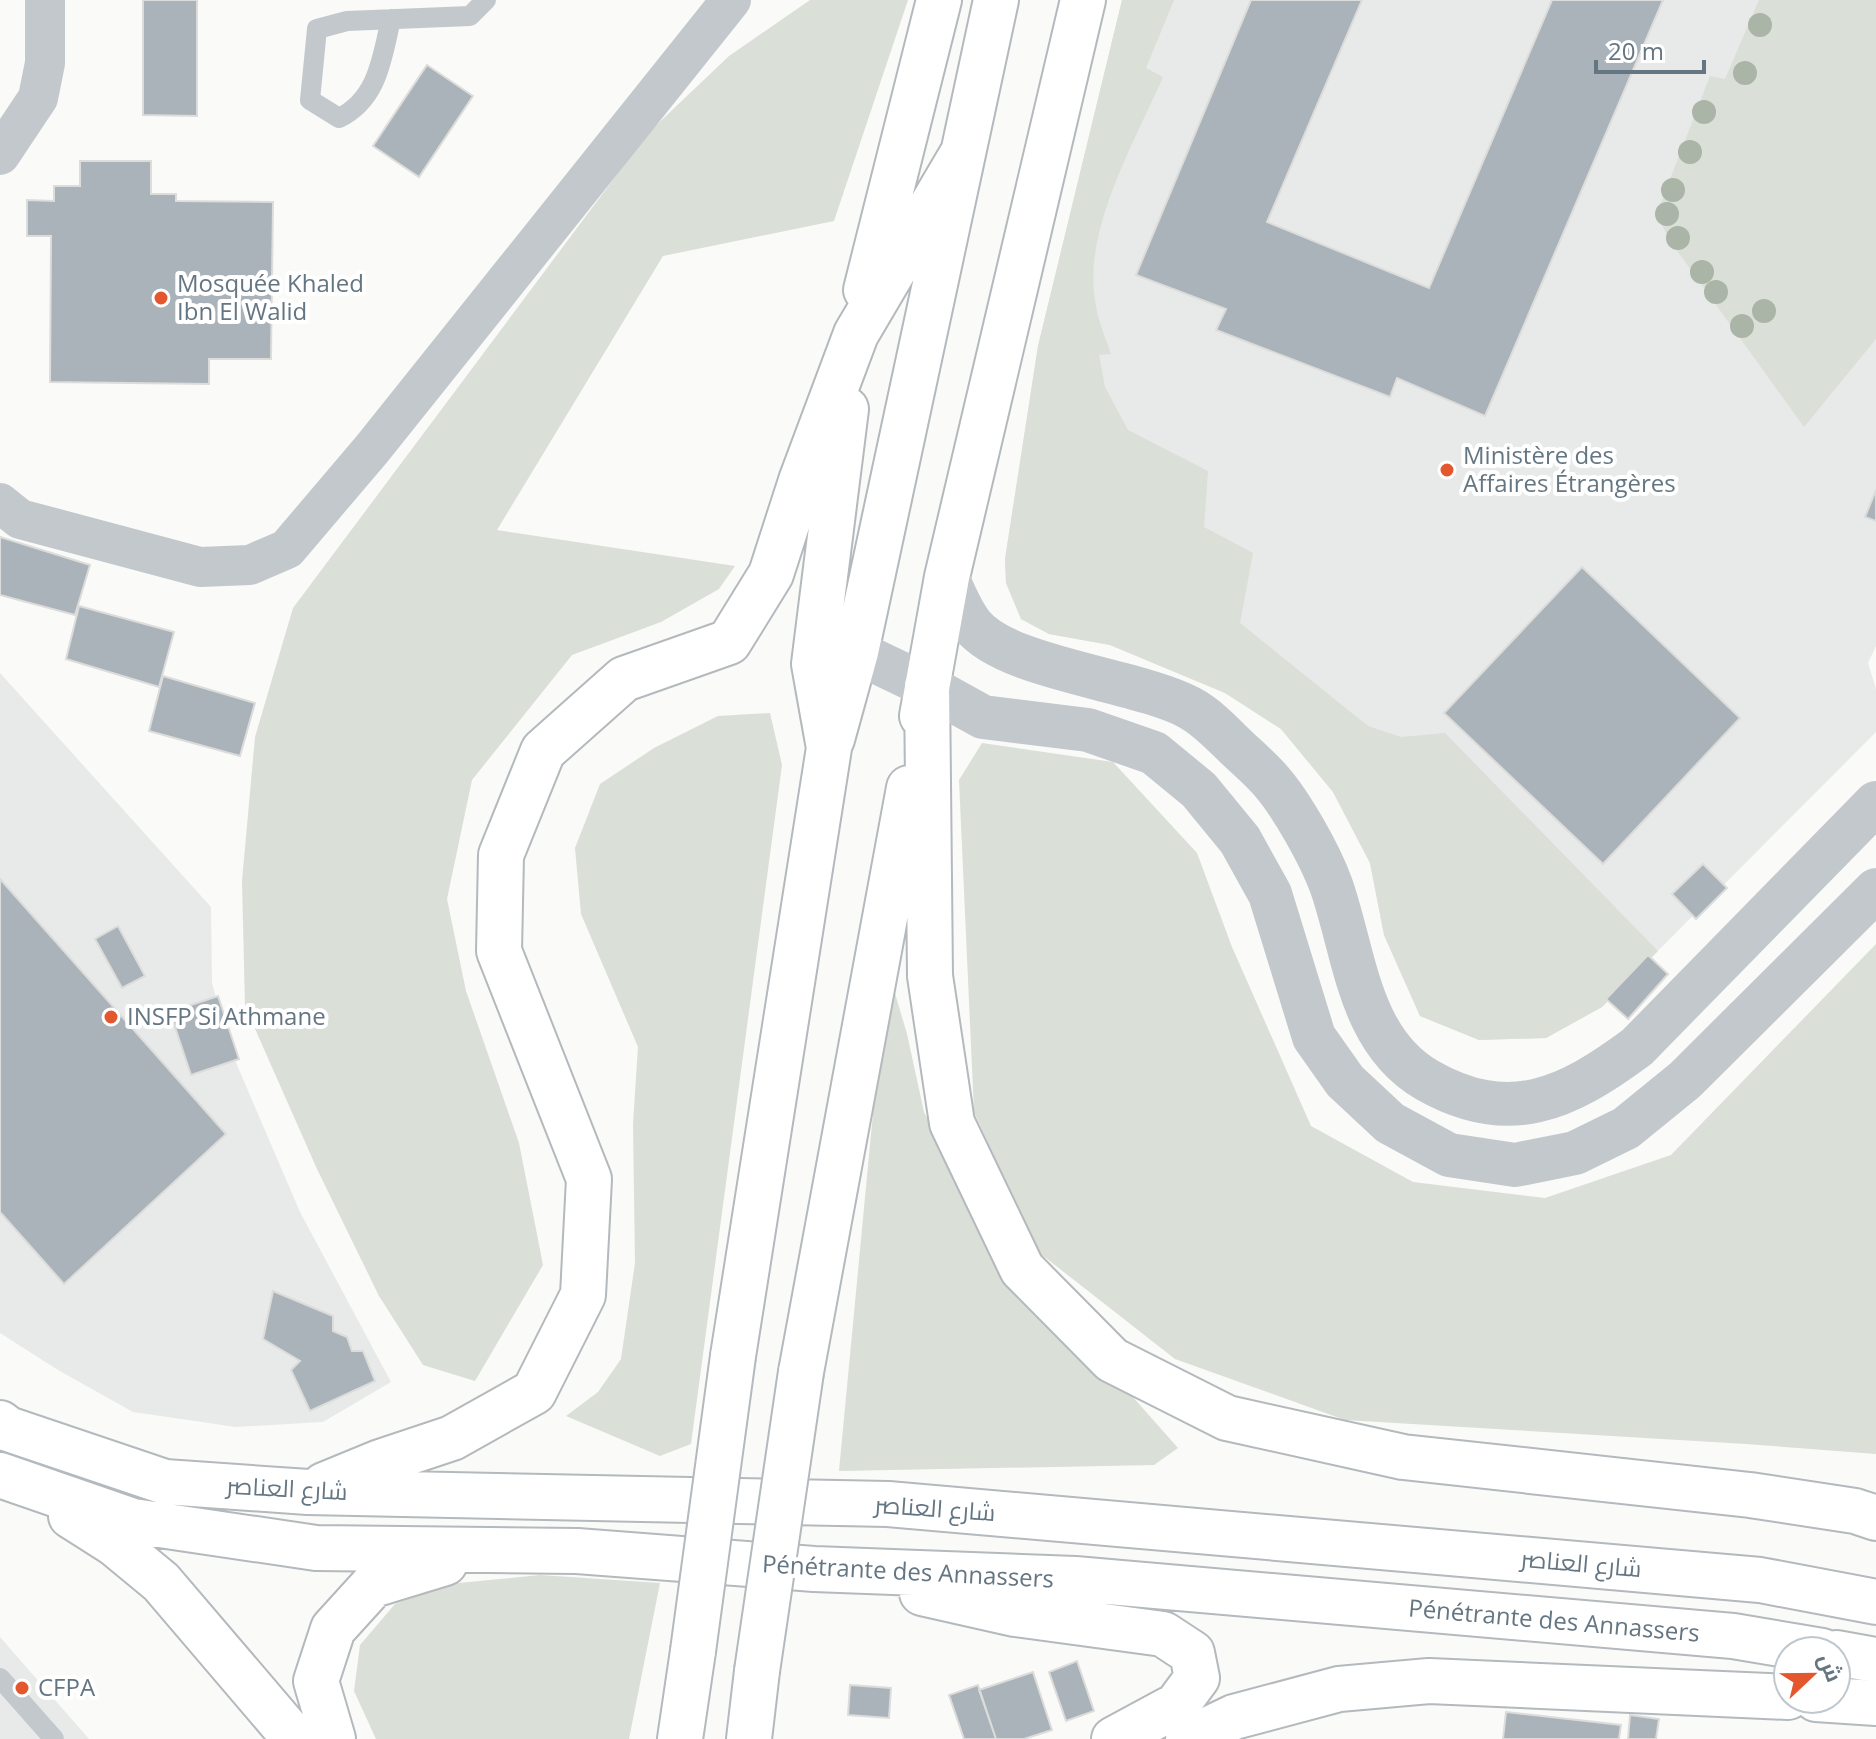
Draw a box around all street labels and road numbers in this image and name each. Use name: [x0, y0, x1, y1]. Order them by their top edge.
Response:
street label: شارع العناصر: [224, 1468, 348, 1508]
street label: شارع العناصر: [871, 1487, 997, 1529]
street label: شارع العناصر: [1517, 1541, 1643, 1585]
street label: Pénétrante des Annassers: [761, 1546, 1055, 1595]
street label: Pénétrante des Annassers: [1407, 1590, 1701, 1649]

